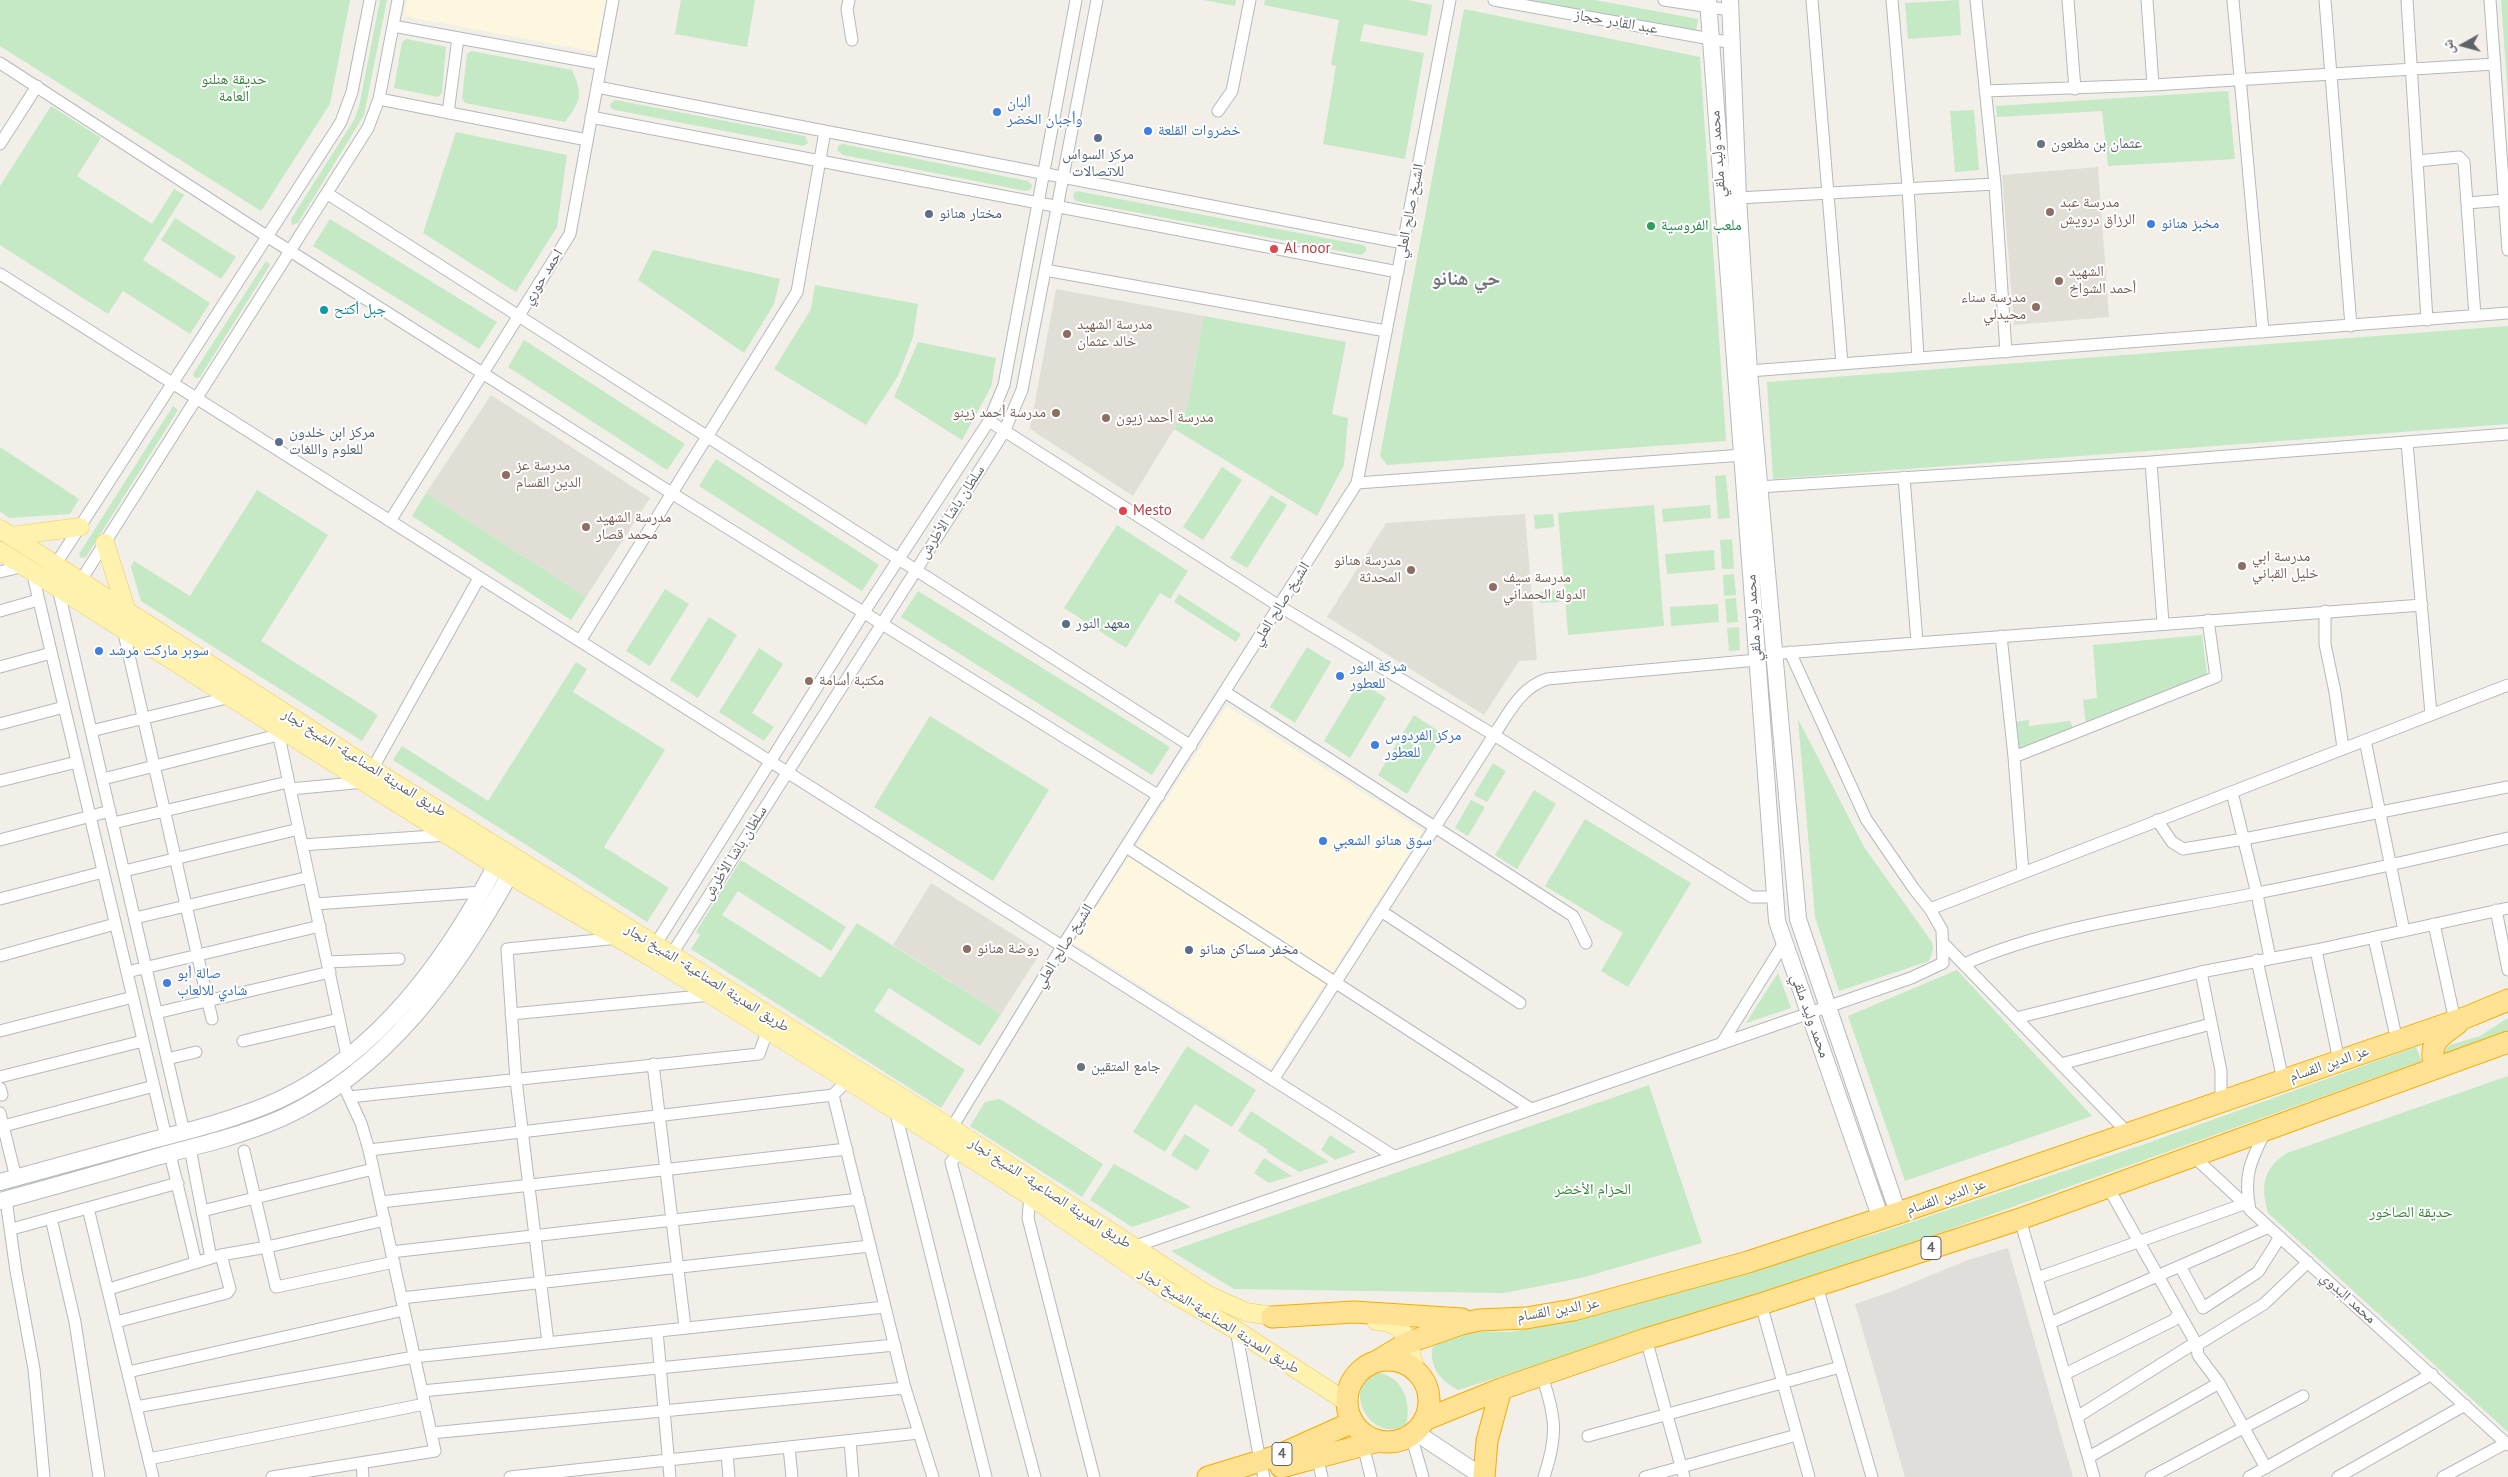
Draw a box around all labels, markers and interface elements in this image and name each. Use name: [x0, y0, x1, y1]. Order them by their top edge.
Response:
street label: عبد القادر حجاز: [1573, 6, 1659, 38]
north arrow: [2438, 20, 2488, 70]
text: ش: [2438, 38, 2458, 55]
park label: حديقة هنلنو العامة: [201, 71, 267, 106]
place label: ألبان وأجبان الخضر: [1007, 94, 1083, 129]
marker: ألبان وأجبان الخضر: [991, 106, 1003, 118]
street label: محمد وليد ملقي: [1706, 110, 1730, 198]
place label: خضروات القلعة: [1158, 122, 1241, 140]
marker: خضروات القلعة: [1142, 125, 1154, 137]
marker: مركز السواس للاتصالات: [1092, 132, 1104, 144]
place label: عثمان بن مظعون: [2051, 135, 2142, 153]
marker: عثمان بن مظعون: [2035, 138, 2047, 150]
place label: مركز السواس للاتصالات: [1062, 146, 1134, 181]
street label: الشيخ صالح العلي: [1392, 162, 1428, 260]
place label: مدرسة عبد الرزاق درويش: [2060, 194, 2135, 229]
place label: مختار هنانو: [939, 205, 1002, 223]
marker: مدرسة عبد الرزاق درويش: [2044, 206, 2056, 218]
marker: مختار هنانو: [923, 208, 935, 220]
place label: مخبز هنانو: [2161, 215, 2219, 233]
place label: ملعب الفروسية: [1661, 217, 1742, 235]
marker: مخبز هنانو: [2145, 218, 2157, 230]
marker: ملعب الفروسية: [1645, 220, 1657, 232]
place label: Al noor: [1284, 240, 1331, 258]
marker: Al noor: [1268, 243, 1280, 255]
street label: احمد حوري: [519, 246, 567, 308]
place label: الشهيد أحمد الشواخ: [2069, 263, 2136, 298]
district label: حي هنانو: [1431, 267, 1501, 291]
marker: الشهيد أحمد الشواخ: [2053, 275, 2065, 287]
place label: مدرسة سناء محيدلي: [1961, 289, 2026, 324]
place label: جبل أكتح: [334, 301, 386, 319]
marker: مدرسة سناء محيدلي: [2030, 301, 2042, 313]
marker: جبل أكتح: [318, 304, 330, 316]
place label: مدرسة الشهيد خالد عثمان: [1077, 316, 1152, 351]
marker: مدرسة الشهيد خالد عثمان: [1061, 328, 1073, 340]
place label: مدرسة أحمد زينو: [953, 404, 1046, 422]
marker: مدرسة أحمد زينو: [1050, 407, 1062, 419]
place label: مدرسة أحمد زيون: [1116, 409, 1214, 427]
marker: مدرسة أحمد زيون: [1100, 412, 1112, 424]
place label: مركز ابن خلدون للعلوم واللغات: [289, 424, 375, 459]
marker: مركز ابن خلدون للعلوم واللغات: [273, 436, 285, 448]
place label: مدرسة عز الدين القسام: [516, 457, 581, 492]
street label: سلطان باشا الأطرش: [915, 462, 989, 562]
marker: مدرسة عز الدين القسام: [500, 469, 512, 481]
place label: Mesto: [1133, 502, 1172, 520]
marker: Mesto: [1117, 505, 1129, 517]
place label: مدرسة الشهيد محمد قصار: [596, 509, 671, 544]
marker: مدرسة الشهيد محمد قصار: [580, 521, 592, 533]
place label: مدرسة ابي خليل القباني: [2252, 548, 2319, 583]
place label: مدرسة هنانو المحدثة: [1334, 552, 1401, 587]
street label: الشيخ صالح العلي: [1248, 559, 1314, 649]
marker: مدرسة ابي خليل القباني: [2236, 560, 2248, 572]
marker: مدرسة هنانو المحدثة: [1405, 564, 1417, 576]
place label: مدرسة سيف الدولة الحمداني: [1503, 569, 1586, 604]
street label: محمد وليد ملقي: [1742, 574, 1766, 662]
marker: مدرسة سيف الدولة الحمداني: [1487, 581, 1499, 593]
place label: معهد النور: [1076, 615, 1130, 633]
marker: معهد النور: [1060, 618, 1072, 630]
place label: سوبر ماركت مرشد: [109, 642, 209, 660]
marker: سوبر ماركت مرشد: [93, 645, 105, 657]
place label: شركة النور للعطور: [1350, 658, 1407, 693]
marker: شركة النور للعطور: [1334, 670, 1346, 682]
place label: مكتبة أسامة: [819, 672, 884, 690]
marker: مكتبة أسامة: [803, 675, 815, 687]
street label: طريق المدينة الصناعية- الشيخ نجار: [278, 705, 450, 821]
place label: مركز الفردوس للعطور: [1385, 727, 1461, 762]
marker: مركز الفردوس للعطور: [1369, 739, 1381, 751]
street label: سلطان باشا الأطرش: [699, 803, 771, 903]
place label: سوق هنانو الشعبي: [1333, 832, 1432, 850]
marker: سوق هنانو الشعبي: [1317, 835, 1329, 847]
street label: الشيخ صالح العلي: [1031, 901, 1097, 991]
street label: طريق المدينة الصناعية- الشيخ نجار: [621, 920, 793, 1036]
place label: روضة هنانو: [977, 940, 1039, 958]
place label: مخفر مساكن هنانو: [1199, 941, 1298, 959]
marker: روضة هنانو: [961, 943, 973, 955]
marker: مخفر مساكن هنانو: [1183, 944, 1195, 956]
place label: صالة أبو شادي للالعاب: [177, 965, 247, 1000]
street label: محمد وليد ملقي: [1787, 972, 1833, 1060]
marker: صالة أبو شادي للالعاب: [161, 977, 173, 989]
street label: عز الدين القسام: [2287, 1042, 2371, 1086]
place label: جامع المتقين: [1091, 1058, 1161, 1076]
marker: جامع المتقين: [1075, 1061, 1087, 1073]
street label: طريق المدينة الصناعية- الشيخ نجار: [965, 1134, 1135, 1252]
street label: عز الدين القسام: [1904, 1175, 1988, 1219]
park label: الحزام الأخضر: [1555, 1181, 1631, 1199]
park label: حديقة الصاخور: [2370, 1204, 2452, 1222]
road number: 4: [1921, 1236, 1941, 1260]
street label: طريق المدينة الصناعية-الشيخ نجار: [1135, 1264, 1303, 1378]
street label: محمد البدوي: [2316, 1268, 2380, 1328]
street label: عز الدين القسام: [1516, 1294, 1600, 1326]
road number: 4: [1272, 1442, 1292, 1466]

